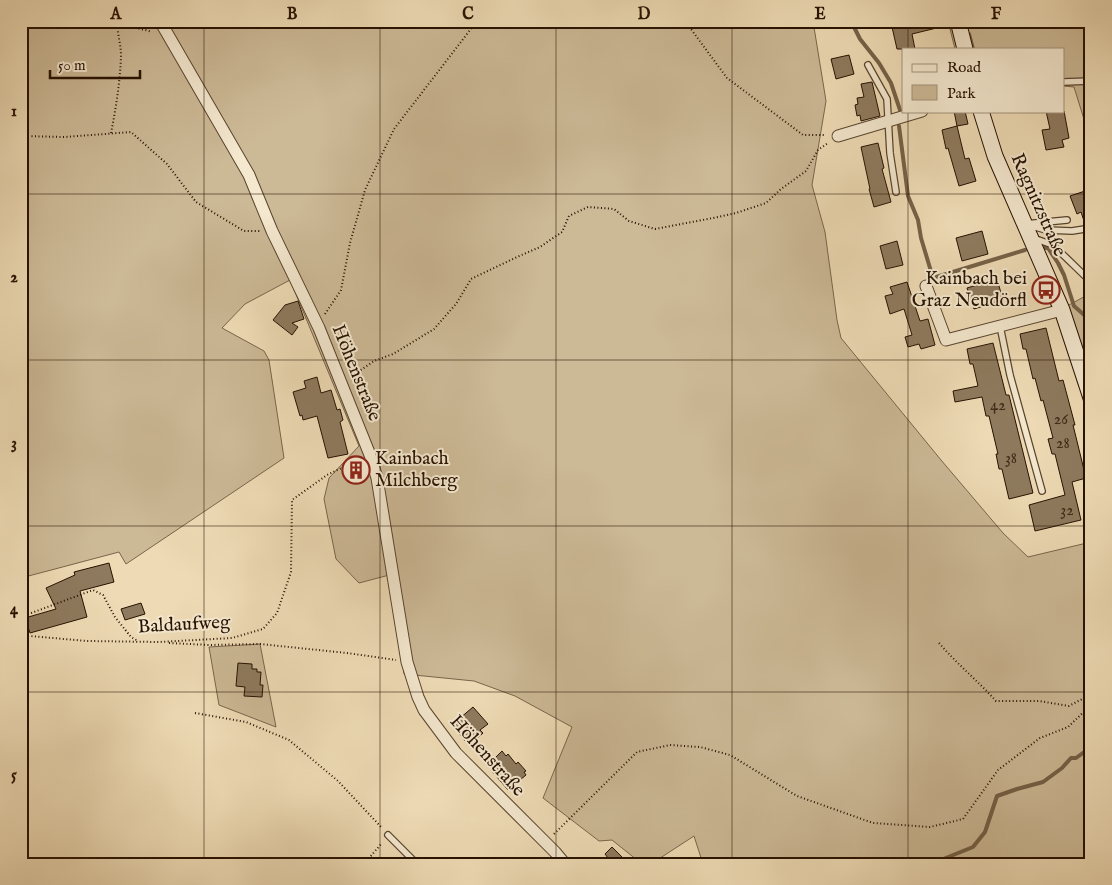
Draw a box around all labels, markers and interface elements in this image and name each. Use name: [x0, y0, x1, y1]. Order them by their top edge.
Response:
text: A: [110, 5, 123, 25]
text: B: [287, 5, 298, 25]
text: C: [462, 5, 474, 25]
text: D: [638, 5, 651, 25]
text: E: [814, 5, 826, 25]
text: F: [991, 5, 1002, 25]
scale bar: [50, 48, 140, 80]
legend: [902, 48, 1064, 112]
text: 50 m: [58, 56, 86, 75]
text: Road: [947, 58, 982, 77]
text: Park: [947, 84, 977, 103]
text: 1: [11, 102, 17, 122]
street label: Ragnitzstraße: [1005, 150, 1071, 260]
place label: Kainbach bei Graz Neudörfl: [912, 267, 1027, 313]
text: 2: [10, 268, 18, 288]
bus stop icon: Kainbach bei Graz Neudörfl: [1031, 275, 1061, 305]
street label: Höhenstraße: [326, 321, 386, 425]
house number: 42: [990, 396, 1006, 416]
house number: 26: [1054, 410, 1068, 430]
text: 3: [11, 434, 17, 454]
house number: 28: [1056, 434, 1070, 454]
place label: Kainbach Milchberg: [375, 447, 458, 493]
house number: 38: [1005, 449, 1017, 469]
building icon: Kainbach Milchberg: [341, 455, 371, 485]
house number: 32: [1060, 501, 1074, 521]
text: 4: [10, 600, 19, 620]
street label: Baldaufweg: [137, 611, 231, 639]
street label: Höhenstraße: [444, 710, 530, 802]
text: 5: [11, 766, 17, 786]

